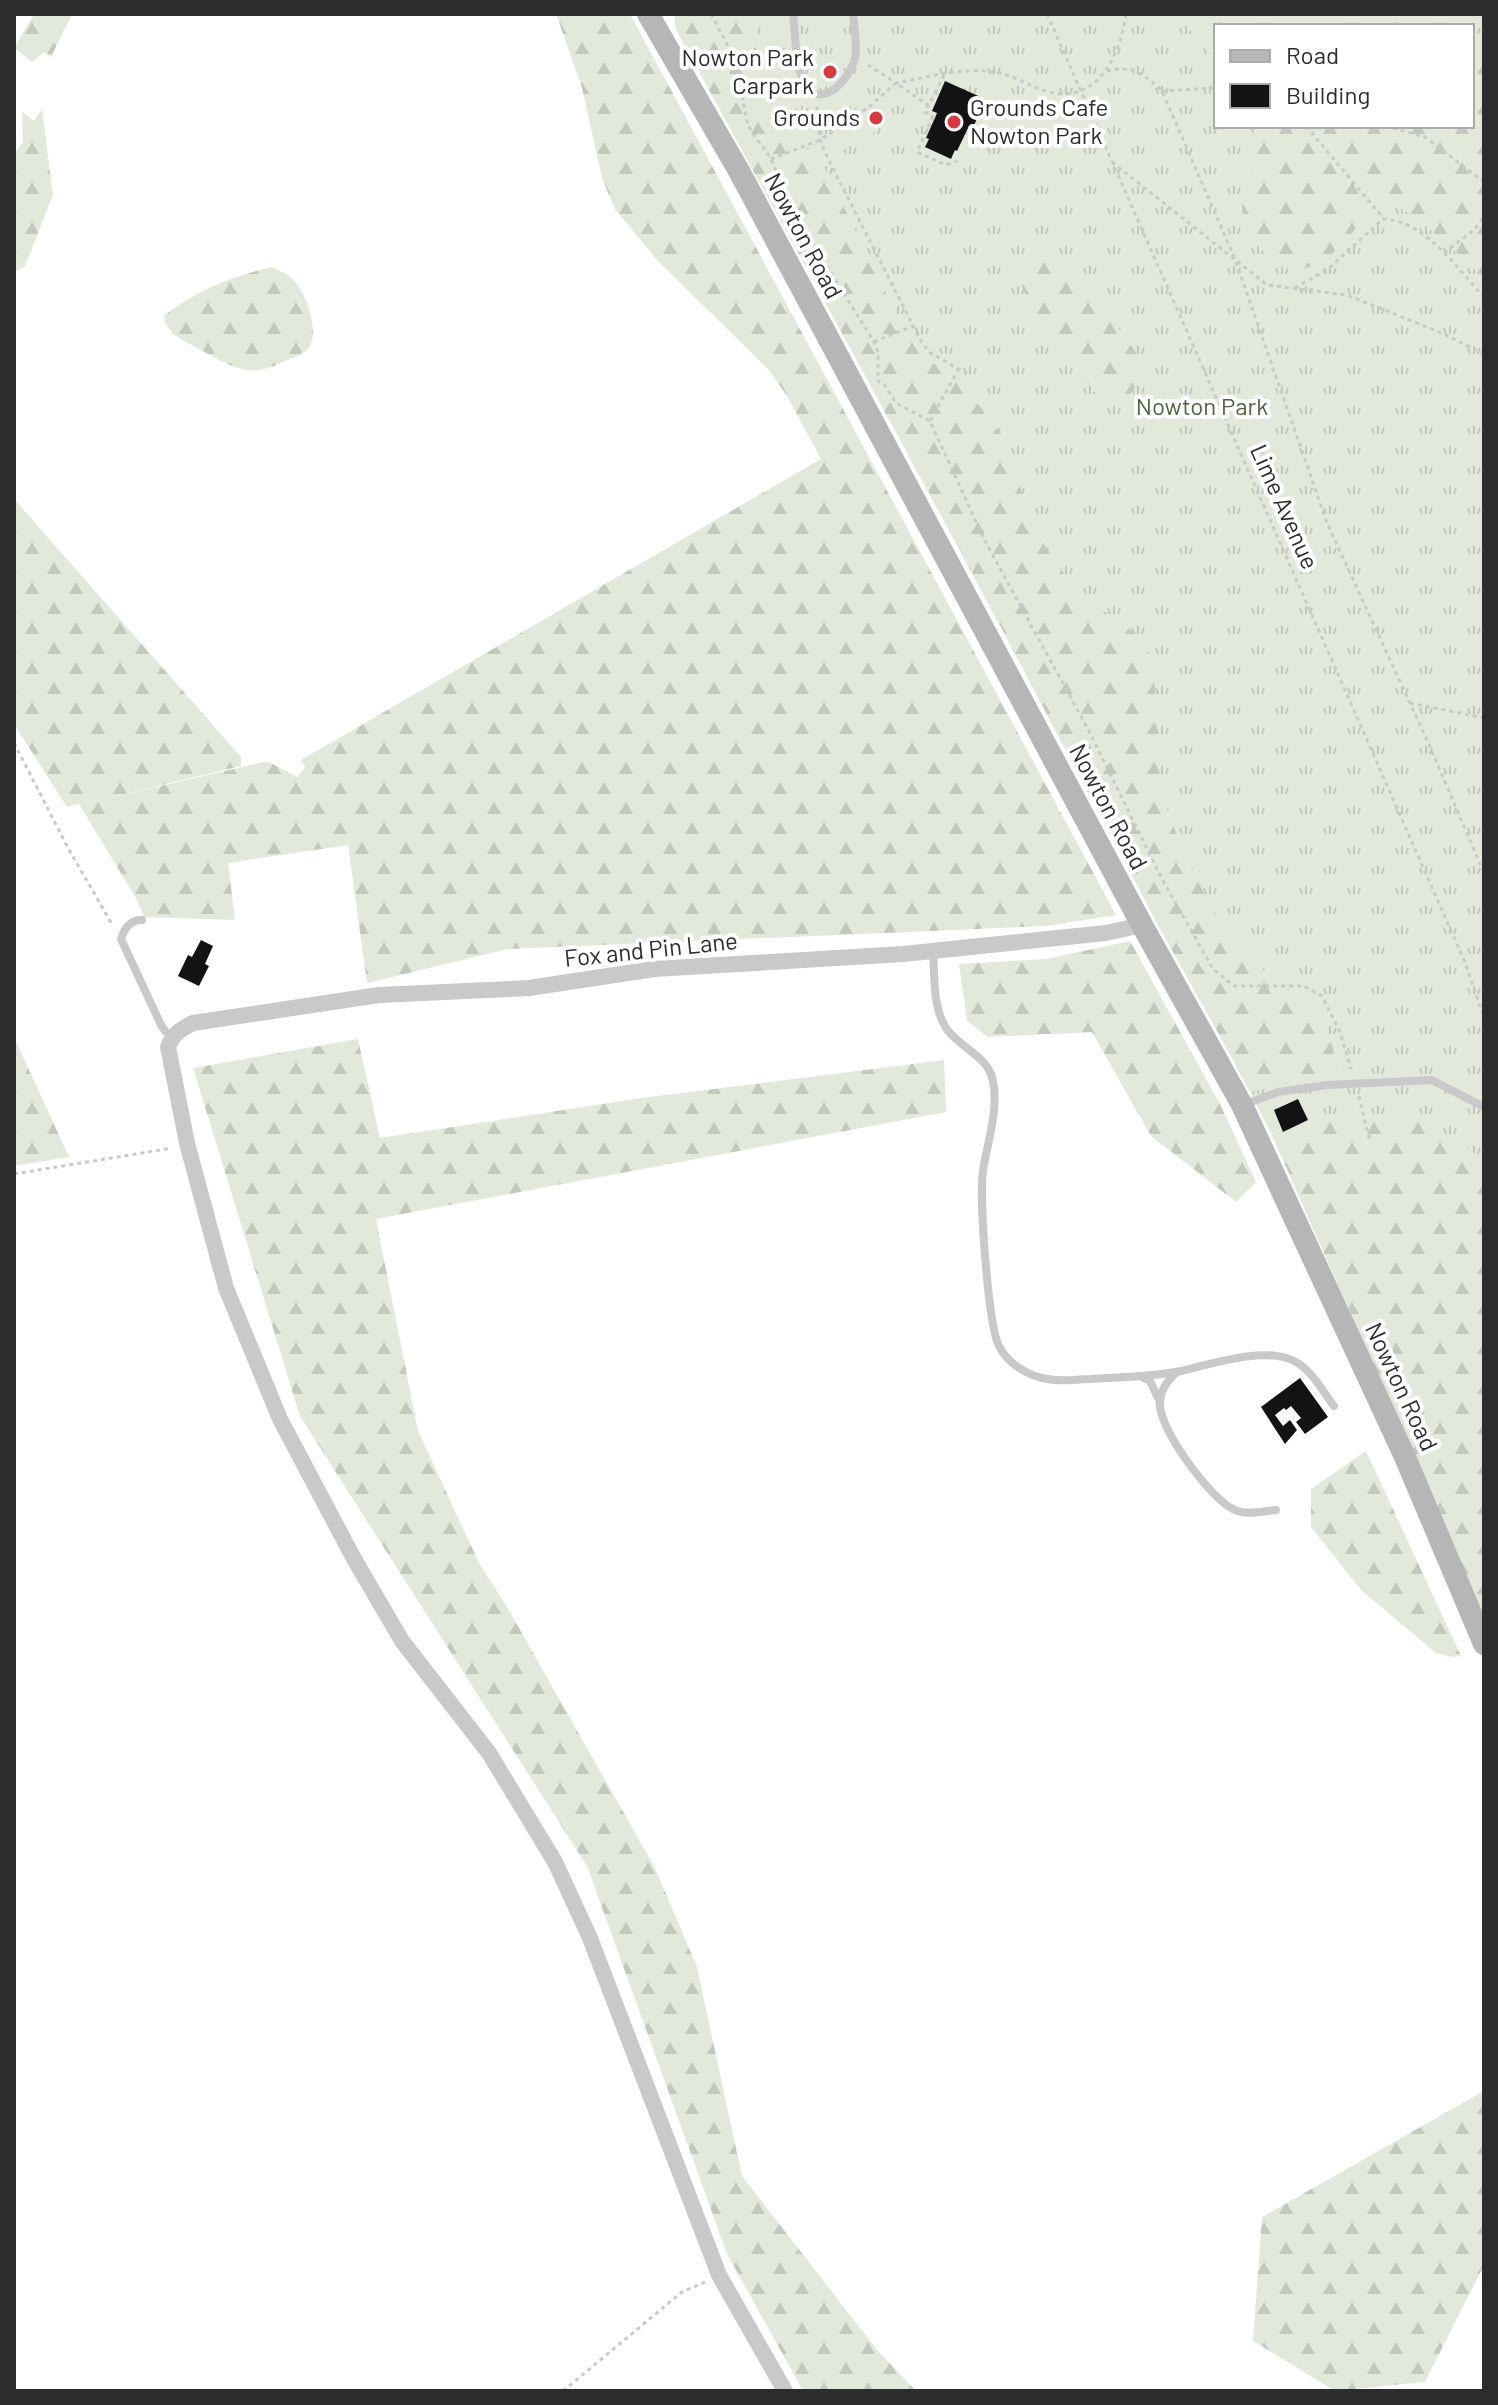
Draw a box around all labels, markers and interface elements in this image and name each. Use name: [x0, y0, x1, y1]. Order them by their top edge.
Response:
legend: [1214, 24, 1474, 128]
text: Road: [1286, 40, 1339, 69]
place label: Nowton Park Carpark: [682, 42, 814, 99]
marker: Nowton Park Carpark: [821, 63, 839, 81]
text: Building: [1286, 80, 1370, 109]
place label: Grounds Cafe Nowton Park: [970, 92, 1108, 149]
place label: Grounds: [773, 102, 860, 131]
marker: Grounds: [867, 109, 885, 127]
marker: Grounds Cafe Nowton Park: [945, 113, 963, 131]
street label: Nowton Road: [759, 167, 850, 303]
park label: Nowton Park: [1136, 391, 1268, 420]
street label: Lime Avenue: [1245, 440, 1326, 573]
street label: Nowton Road: [1064, 738, 1155, 874]
street label: Fox and Pin Lane: [563, 925, 739, 972]
street label: Nowton Road: [1360, 1318, 1445, 1455]

